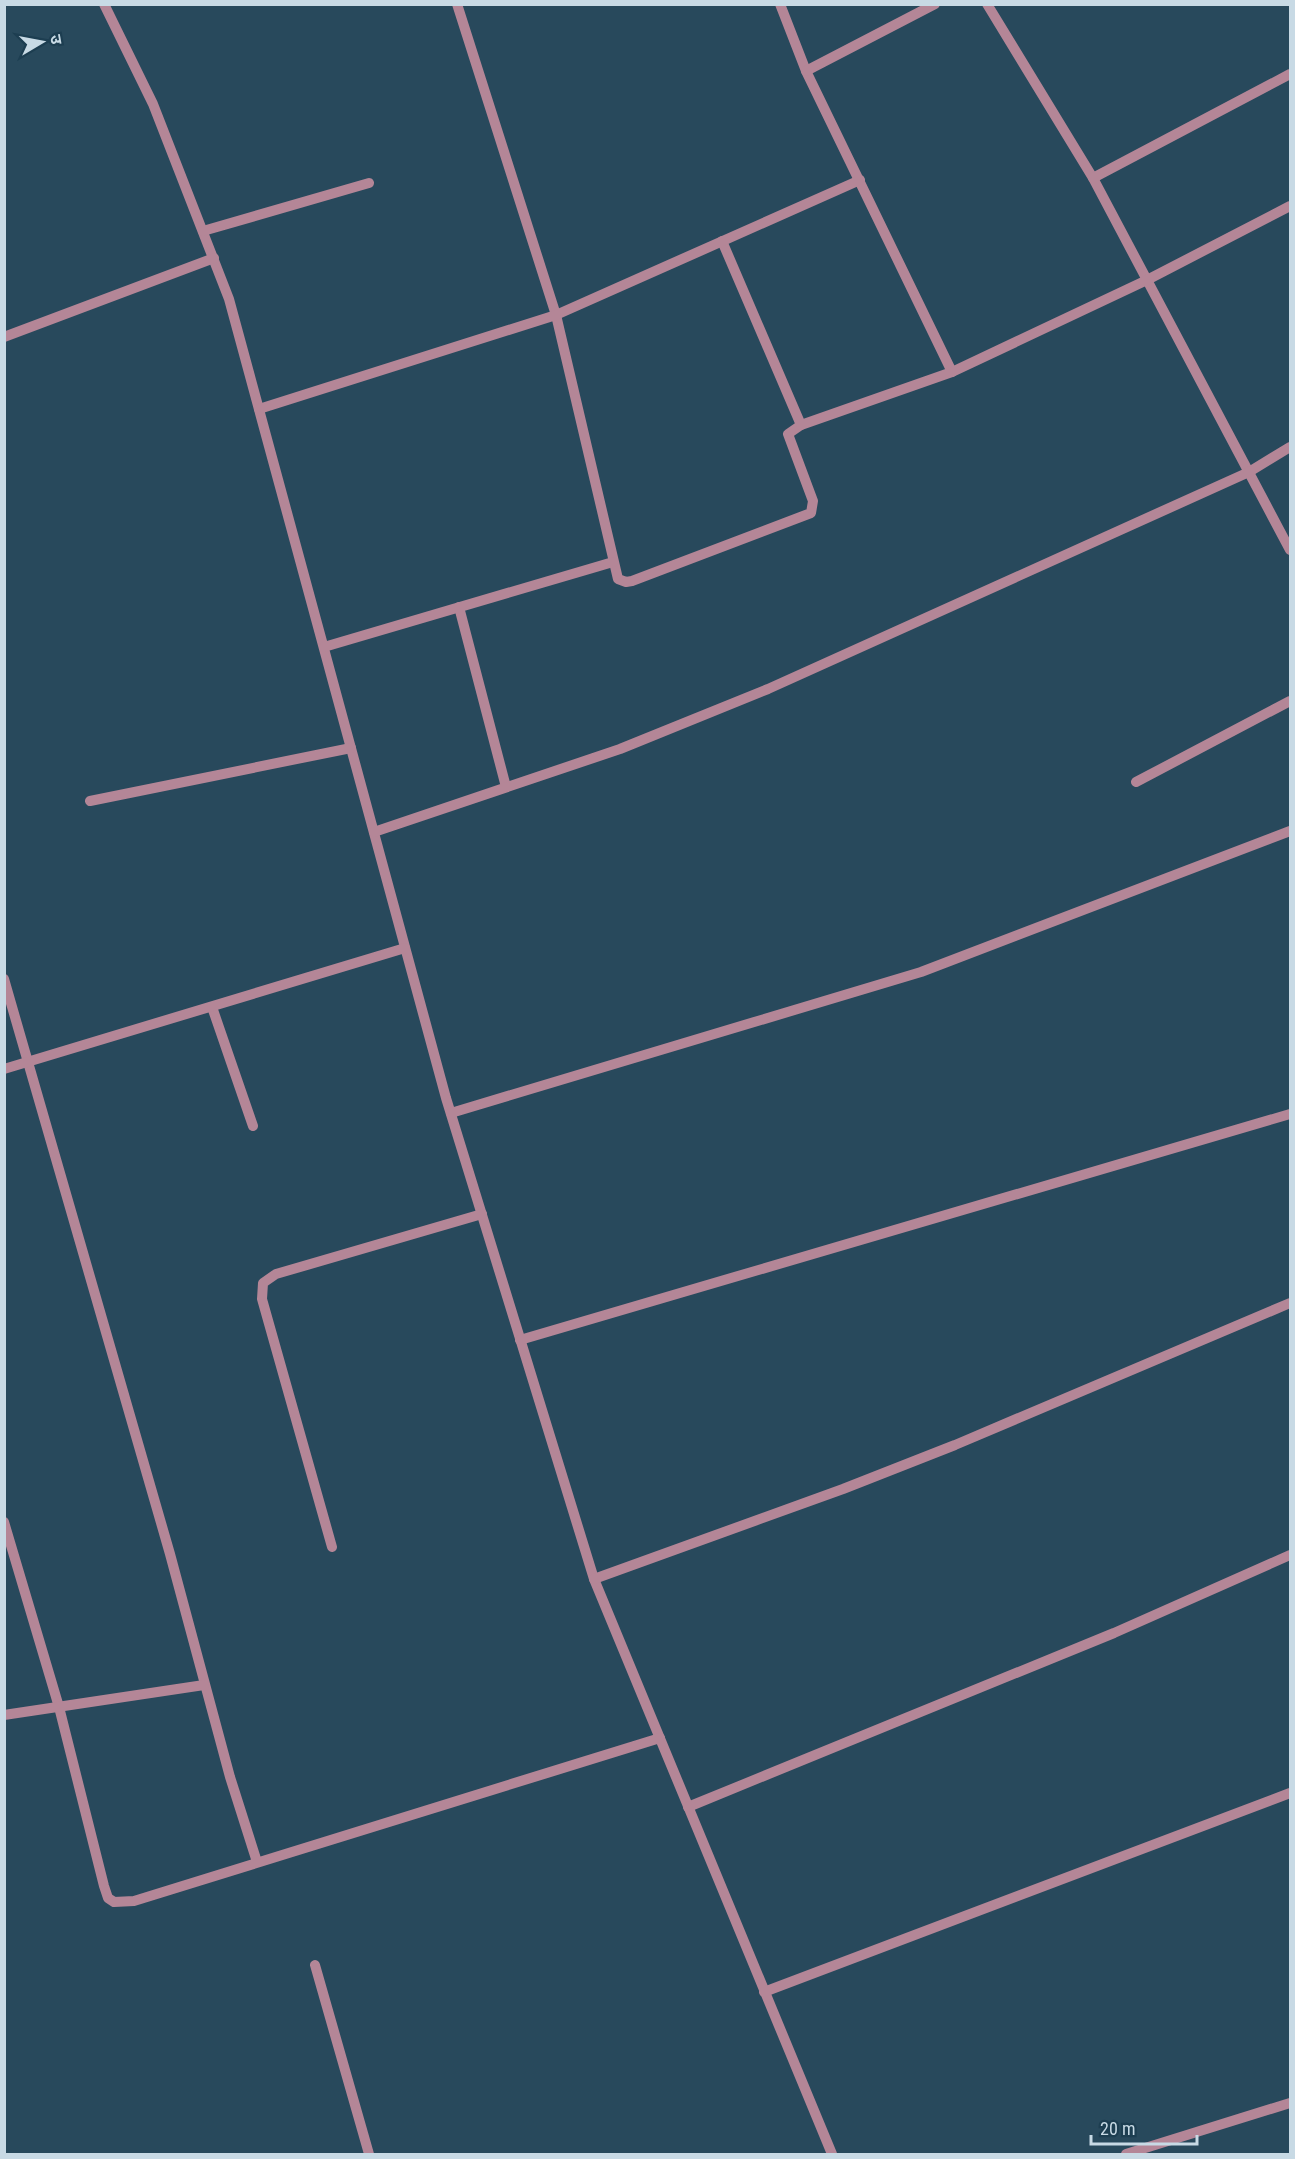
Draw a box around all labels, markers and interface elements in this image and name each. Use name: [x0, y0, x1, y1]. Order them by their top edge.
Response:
north arrow: [12, 12, 72, 72]
text: उ: [46, 33, 67, 46]
scale bar: [1091, 2108, 1198, 2146]
text: 20 m: [1100, 2118, 1135, 2139]

